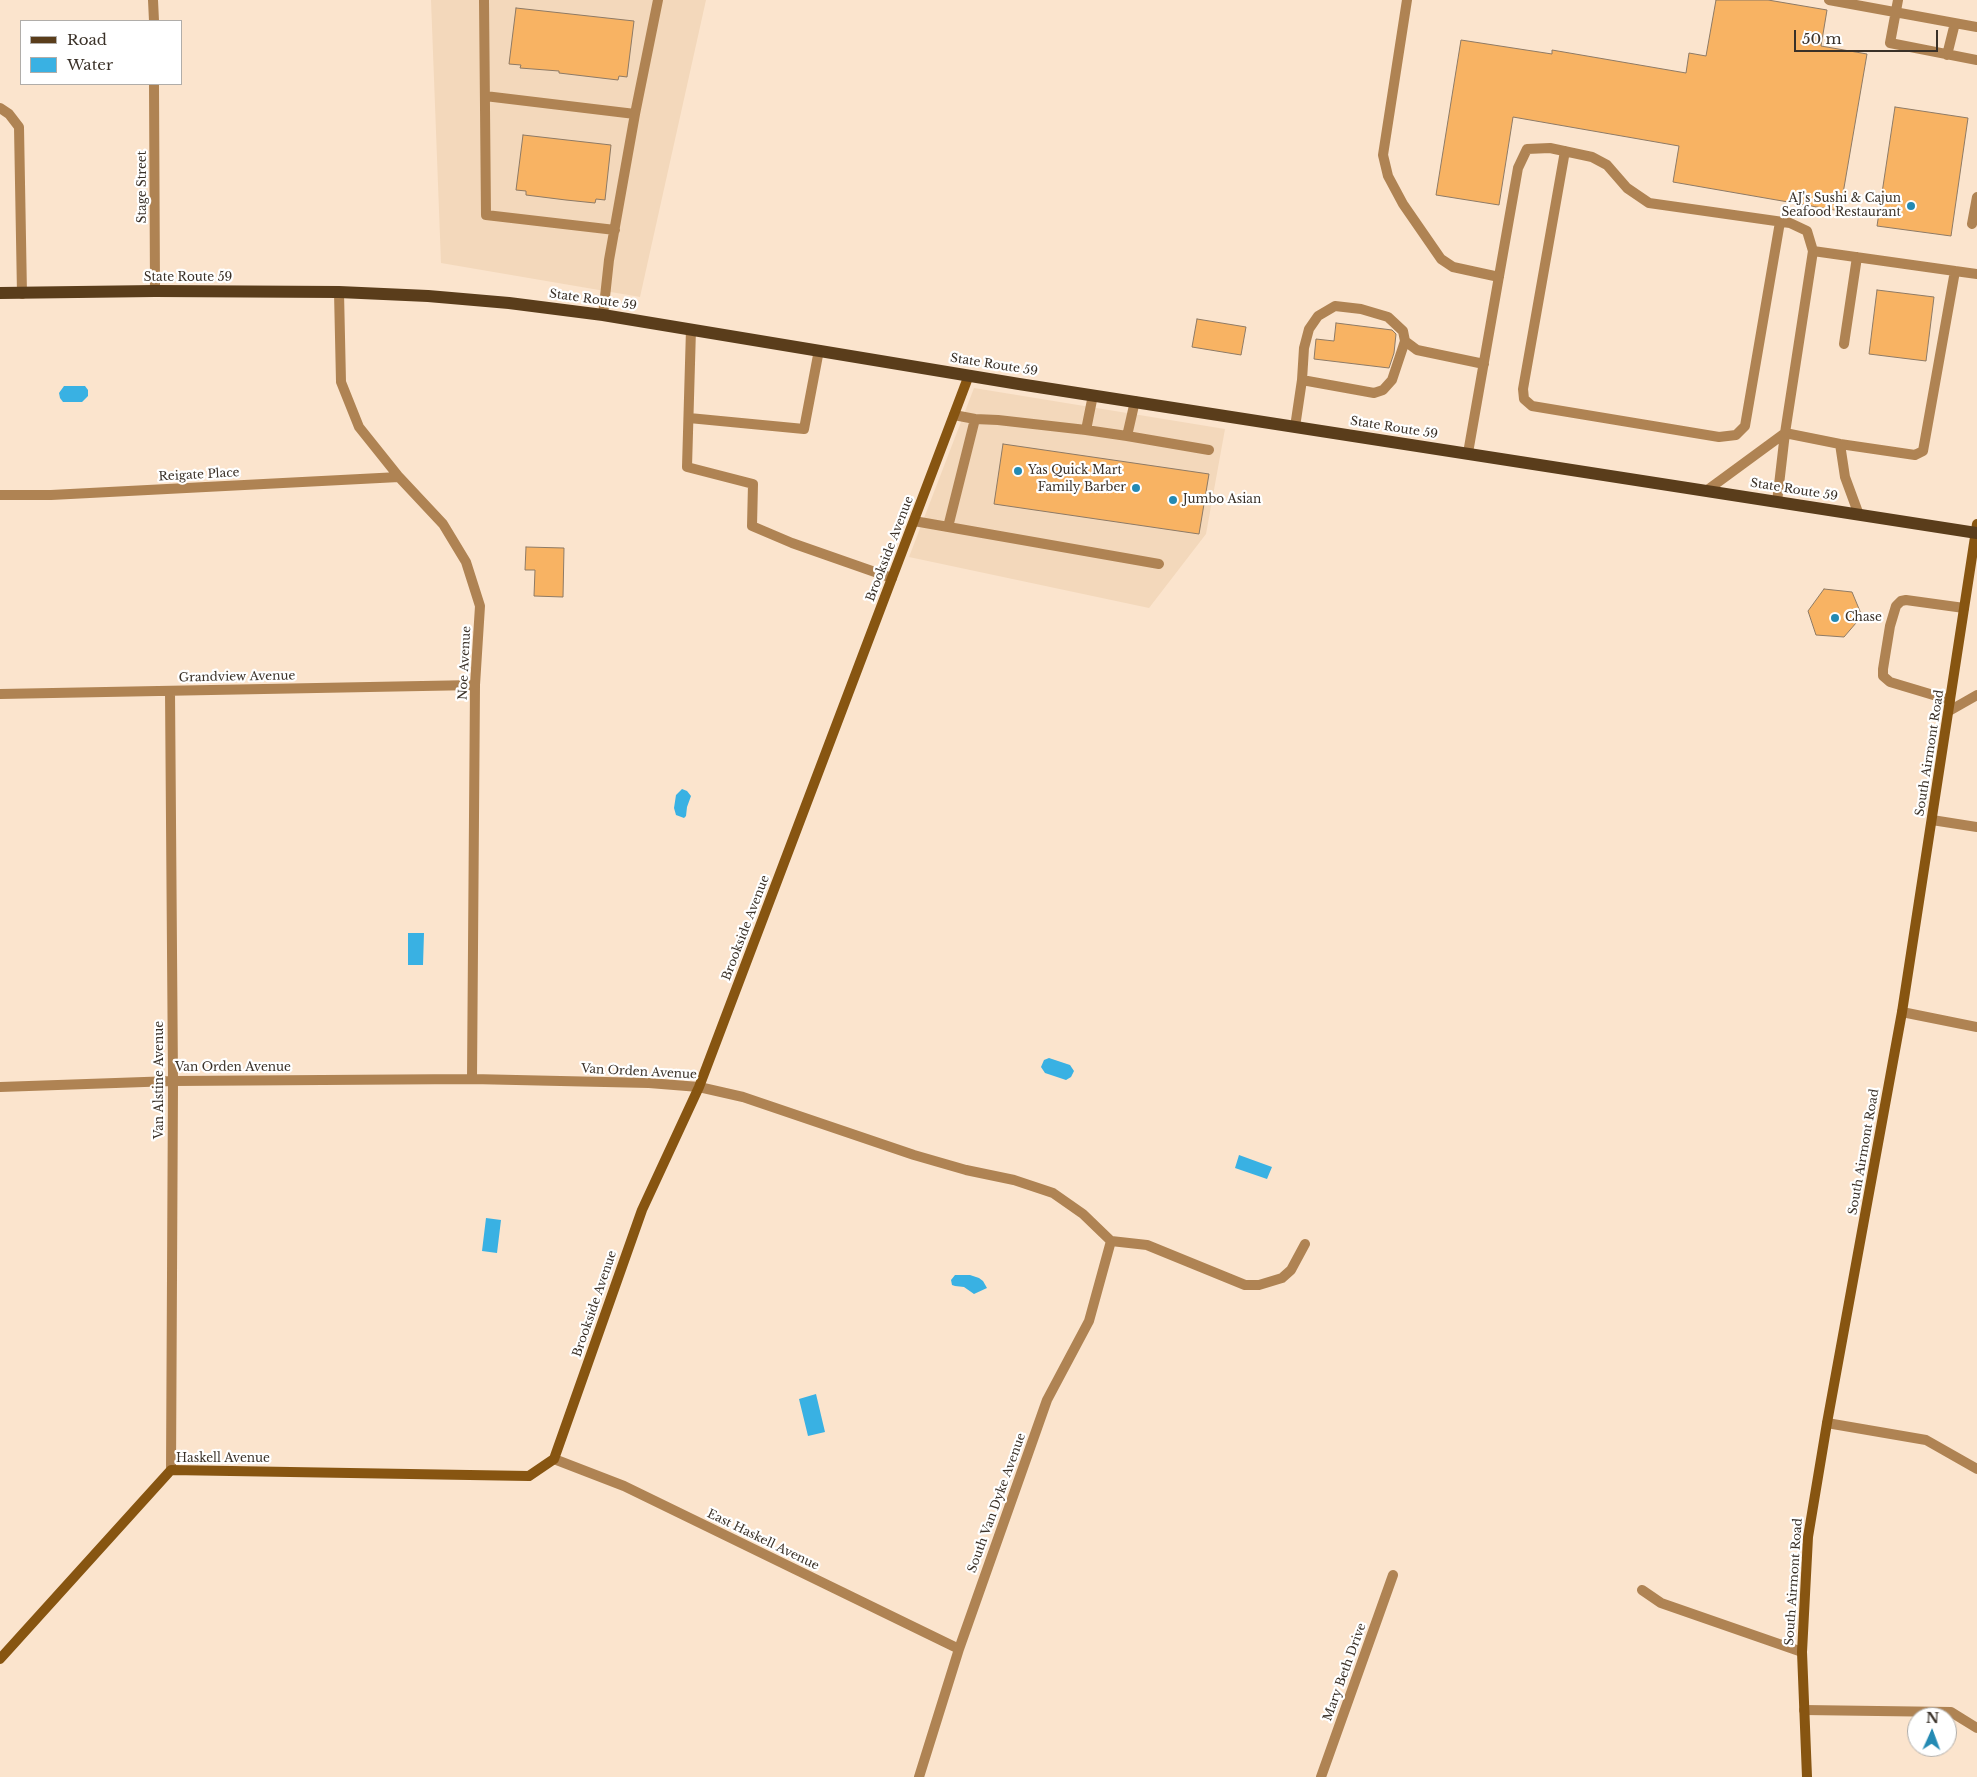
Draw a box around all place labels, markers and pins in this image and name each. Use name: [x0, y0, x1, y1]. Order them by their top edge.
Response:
place label: AJ's Sushi & Cajun Seafood Restaurant: [1782, 192, 1901, 220]
marker: AJ's Sushi & Cajun Seafood Restaurant: [1905, 200, 1917, 212]
place label: Yas Quick Mart: [1028, 464, 1122, 478]
marker: Yas Quick Mart: [1012, 465, 1024, 477]
place label: Family Barber: [1038, 481, 1126, 495]
marker: Family Barber: [1130, 482, 1142, 494]
place label: Jumbo Asian: [1183, 493, 1261, 507]
marker: Jumbo Asian: [1167, 494, 1179, 506]
place label: Chase: [1845, 611, 1882, 625]
marker: Chase: [1829, 612, 1841, 624]

